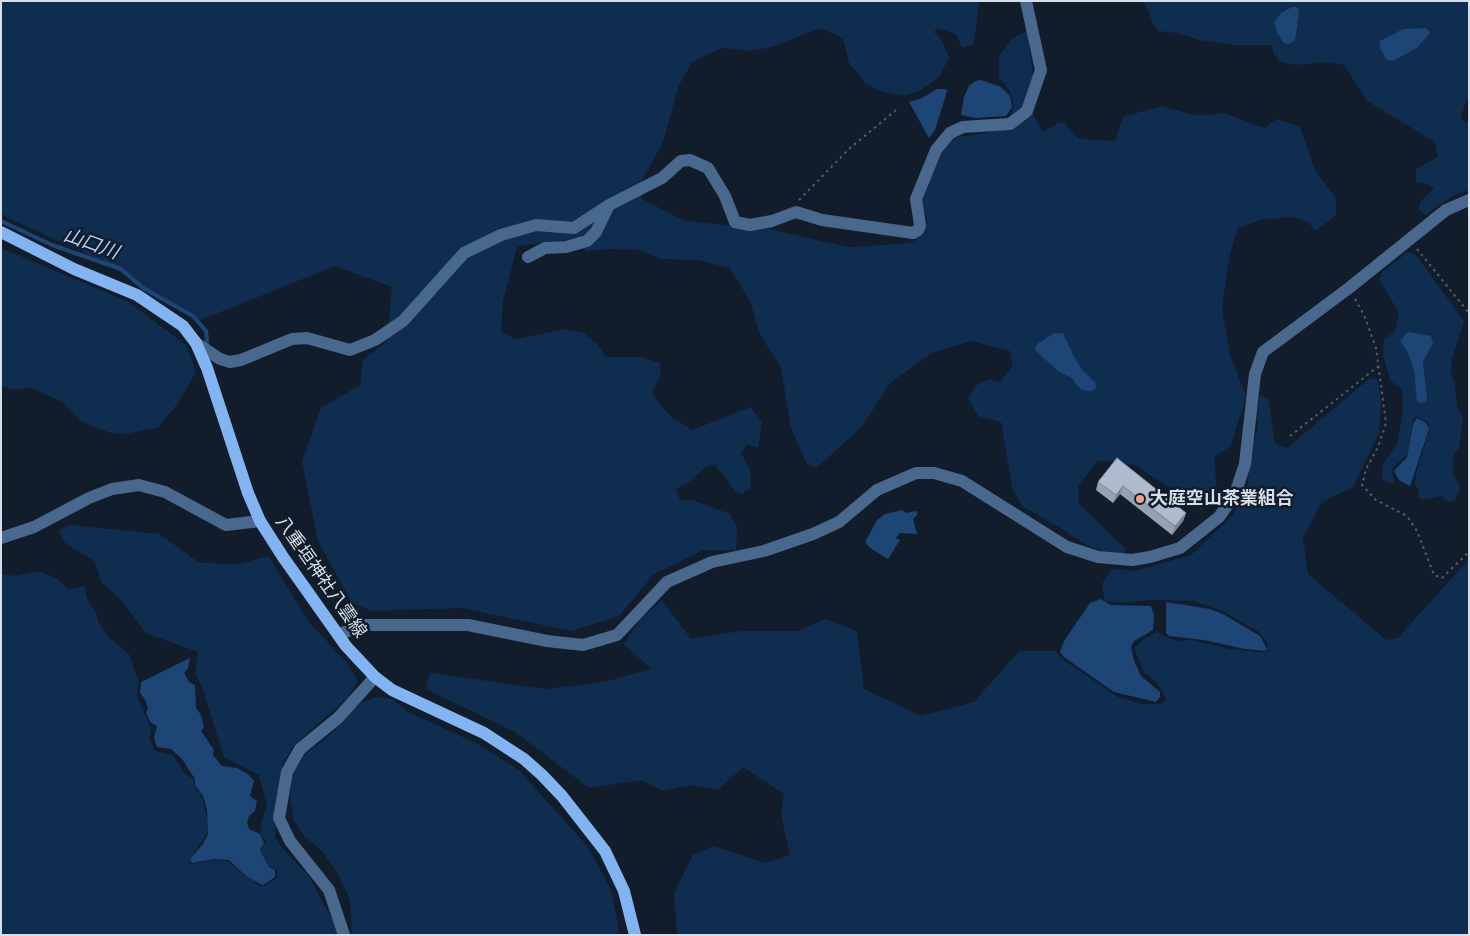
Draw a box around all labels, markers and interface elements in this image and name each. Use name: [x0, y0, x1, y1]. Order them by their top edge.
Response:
water label: 山口川: [60, 224, 122, 264]
place label: 大庭空山茶業組合: [1150, 488, 1294, 510]
marker: 大庭空山茶業組合: [1134, 493, 1146, 505]
street label: 八重垣神社八雲線: [271, 512, 371, 642]

